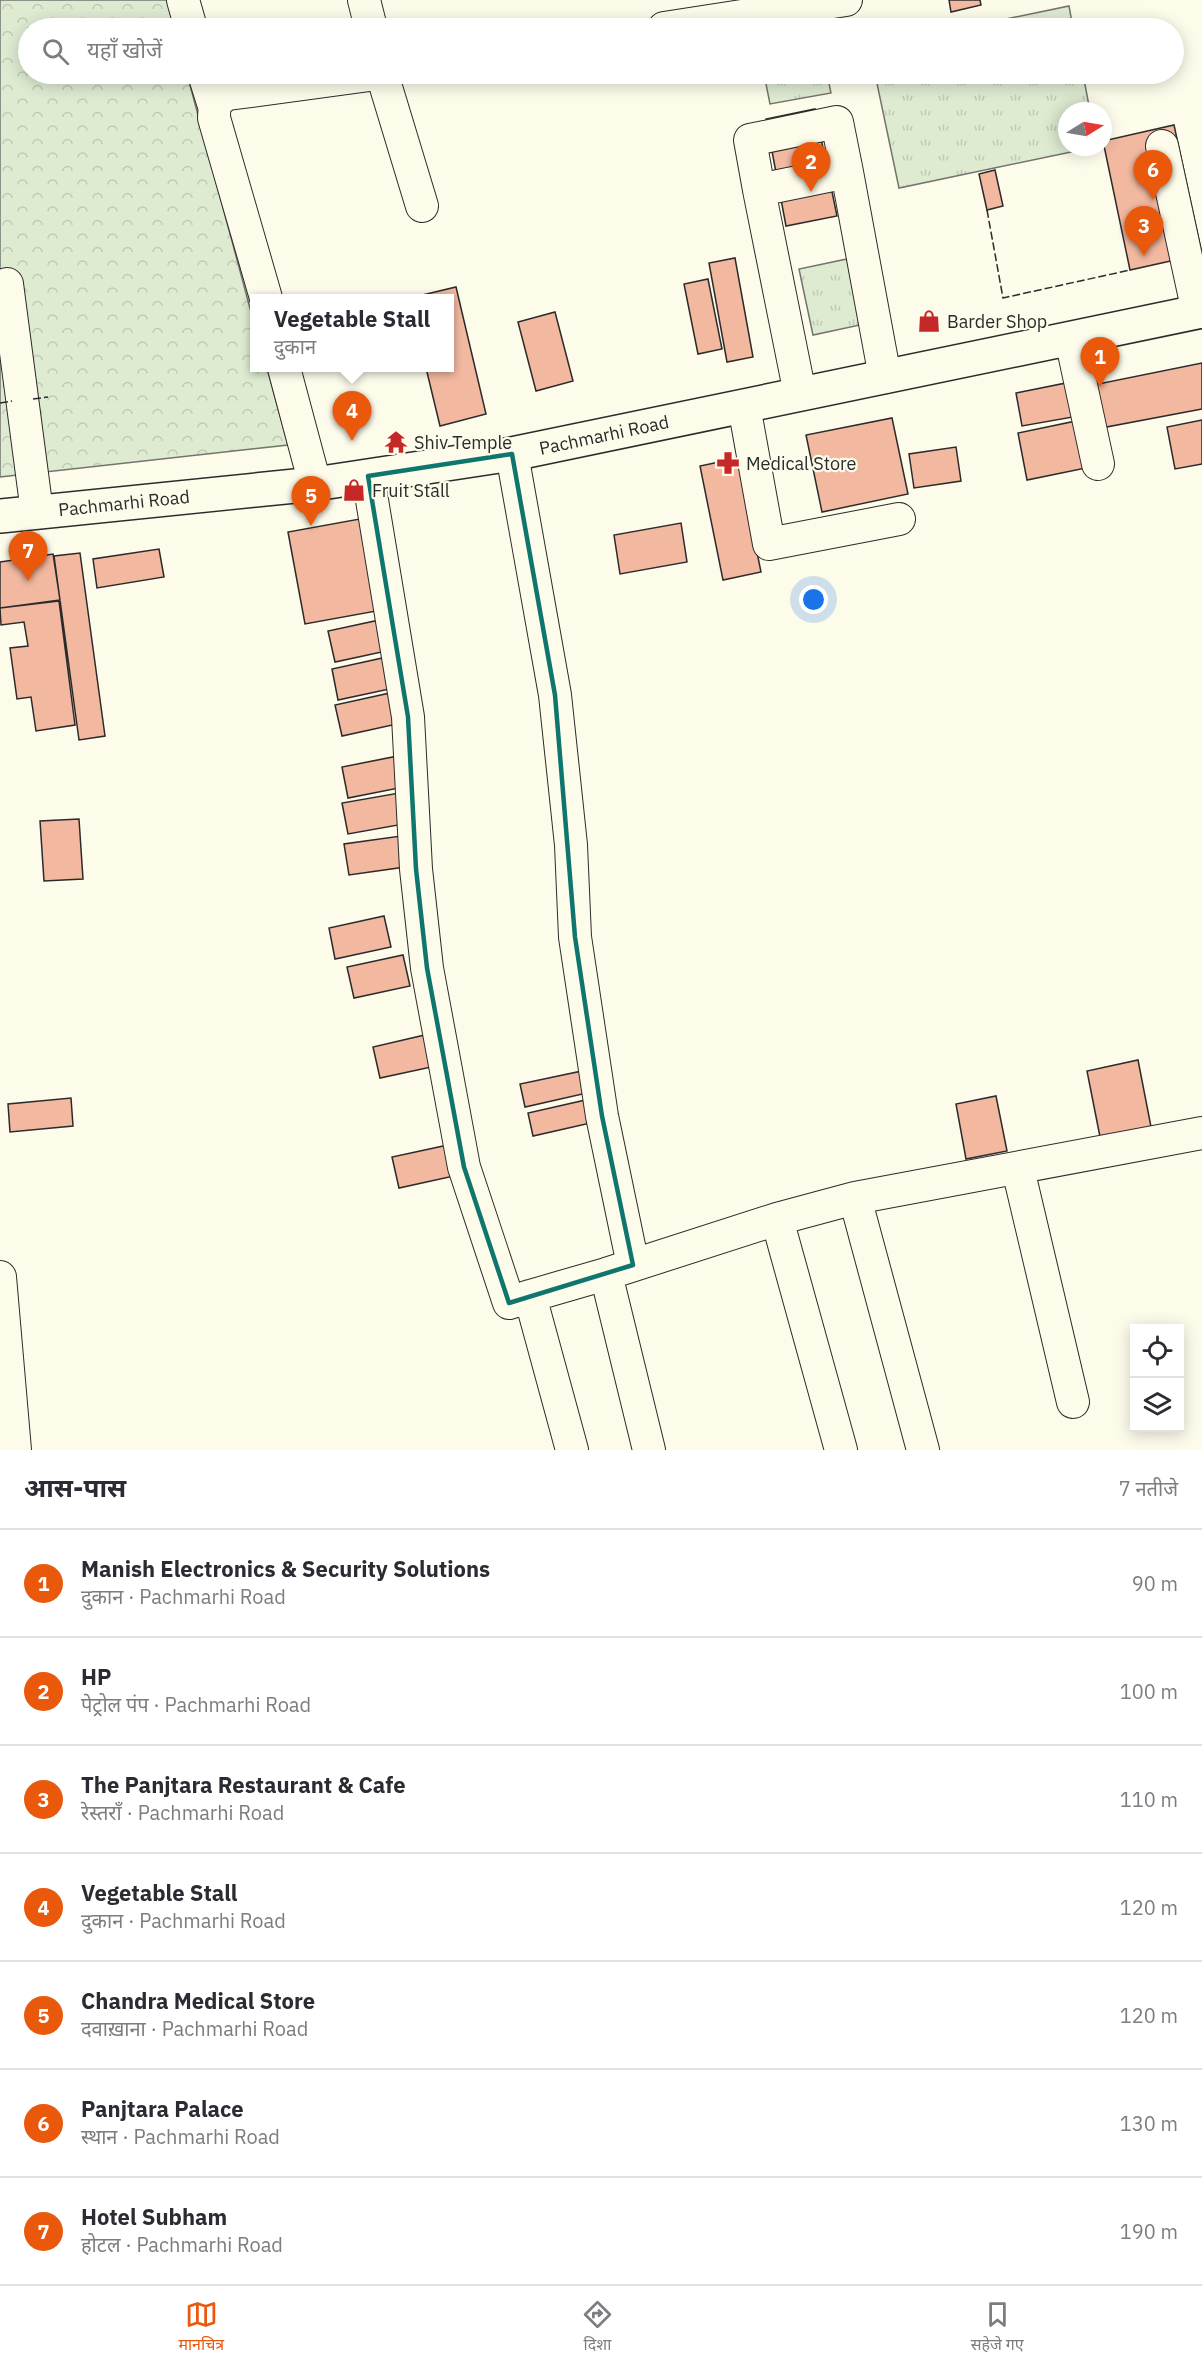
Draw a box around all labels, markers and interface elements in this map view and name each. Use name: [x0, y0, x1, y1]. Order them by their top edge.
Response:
search box: [18, 18, 1184, 84]
icon: search: [39, 35, 72, 68]
text: यहाँ खोजें: [87, 35, 162, 64]
north arrow: [1058, 102, 1112, 156]
pin: 2: [792, 142, 830, 192]
pin: 6: [1134, 150, 1172, 200]
pin: 3: [1124, 206, 1164, 256]
popup: [250, 294, 454, 372]
text: Vegetable Stall: [274, 304, 430, 333]
shop icon: Barder Shop: [916, 308, 942, 334]
place label: Barder Shop: [947, 310, 1047, 333]
text: दुकान: [274, 333, 316, 360]
pin: 1: [1080, 338, 1120, 387]
pin: 4: [332, 392, 372, 441]
street label: Pachmarhi Road: [537, 410, 671, 460]
temple icon: Shiv Temple: [383, 429, 409, 455]
place label: Shiv Temple: [414, 431, 512, 454]
pharmacy icon: Medical Store: [715, 450, 741, 476]
place label: Medical Store: [746, 452, 857, 475]
pin: 5: [292, 476, 330, 526]
shop icon: Fruit Stall: [341, 477, 367, 503]
place label: Fruit Stall: [372, 479, 450, 502]
street label: Pachmarhi Road: [57, 485, 191, 521]
pin: 7: [9, 532, 48, 581]
your location: [799, 585, 828, 614]
map controls: [1130, 1324, 1184, 1432]
button: locate: [1130, 1324, 1184, 1378]
button: layers: [1130, 1378, 1184, 1432]
text: आस-पास: [24, 1470, 126, 1504]
text: 7 नतीजे: [1119, 1475, 1178, 1502]
text: Manish Electronics & Security Solutions: [81, 1554, 490, 1583]
text: 1: [38, 1570, 50, 1597]
text: 90 m: [1132, 1570, 1178, 1597]
text: दुकान · Pachmarhi Road: [81, 1583, 286, 1610]
text: HP: [81, 1662, 111, 1691]
text: 2: [38, 1678, 50, 1705]
text: 100 m: [1120, 1678, 1178, 1705]
text: पेट्रोल पंप · Pachmarhi Road: [81, 1691, 311, 1718]
text: The Panjtara Restaurant & Cafe: [81, 1770, 406, 1799]
text: 3: [38, 1786, 50, 1813]
text: 110 m: [1120, 1786, 1178, 1813]
text: रेस्तराँ · Pachmarhi Road: [81, 1799, 284, 1826]
text: Vegetable Stall: [81, 1878, 238, 1907]
text: 4: [38, 1894, 50, 1921]
text: 120 m: [1120, 1894, 1178, 1921]
text: दुकान · Pachmarhi Road: [81, 1907, 286, 1934]
text: Chandra Medical Store: [81, 1986, 315, 2015]
text: 5: [38, 2002, 50, 2029]
text: 120 m: [1120, 2002, 1178, 2029]
text: दवाख़ाना · Pachmarhi Road: [81, 2015, 308, 2042]
text: Panjtara Palace: [81, 2094, 244, 2123]
text: 6: [38, 2110, 50, 2137]
text: 130 m: [1120, 2110, 1178, 2137]
text: स्थान · Pachmarhi Road: [81, 2123, 280, 2150]
text: Hotel Subham: [81, 2202, 227, 2231]
text: 7: [38, 2218, 50, 2245]
text: 190 m: [1120, 2218, 1178, 2245]
text: होटल · Pachmarhi Road: [81, 2231, 283, 2258]
tab: मानचित्र: [178, 2298, 224, 2357]
tab: दिशा: [581, 2298, 614, 2357]
tab: सहेजे गए: [971, 2298, 1024, 2357]

